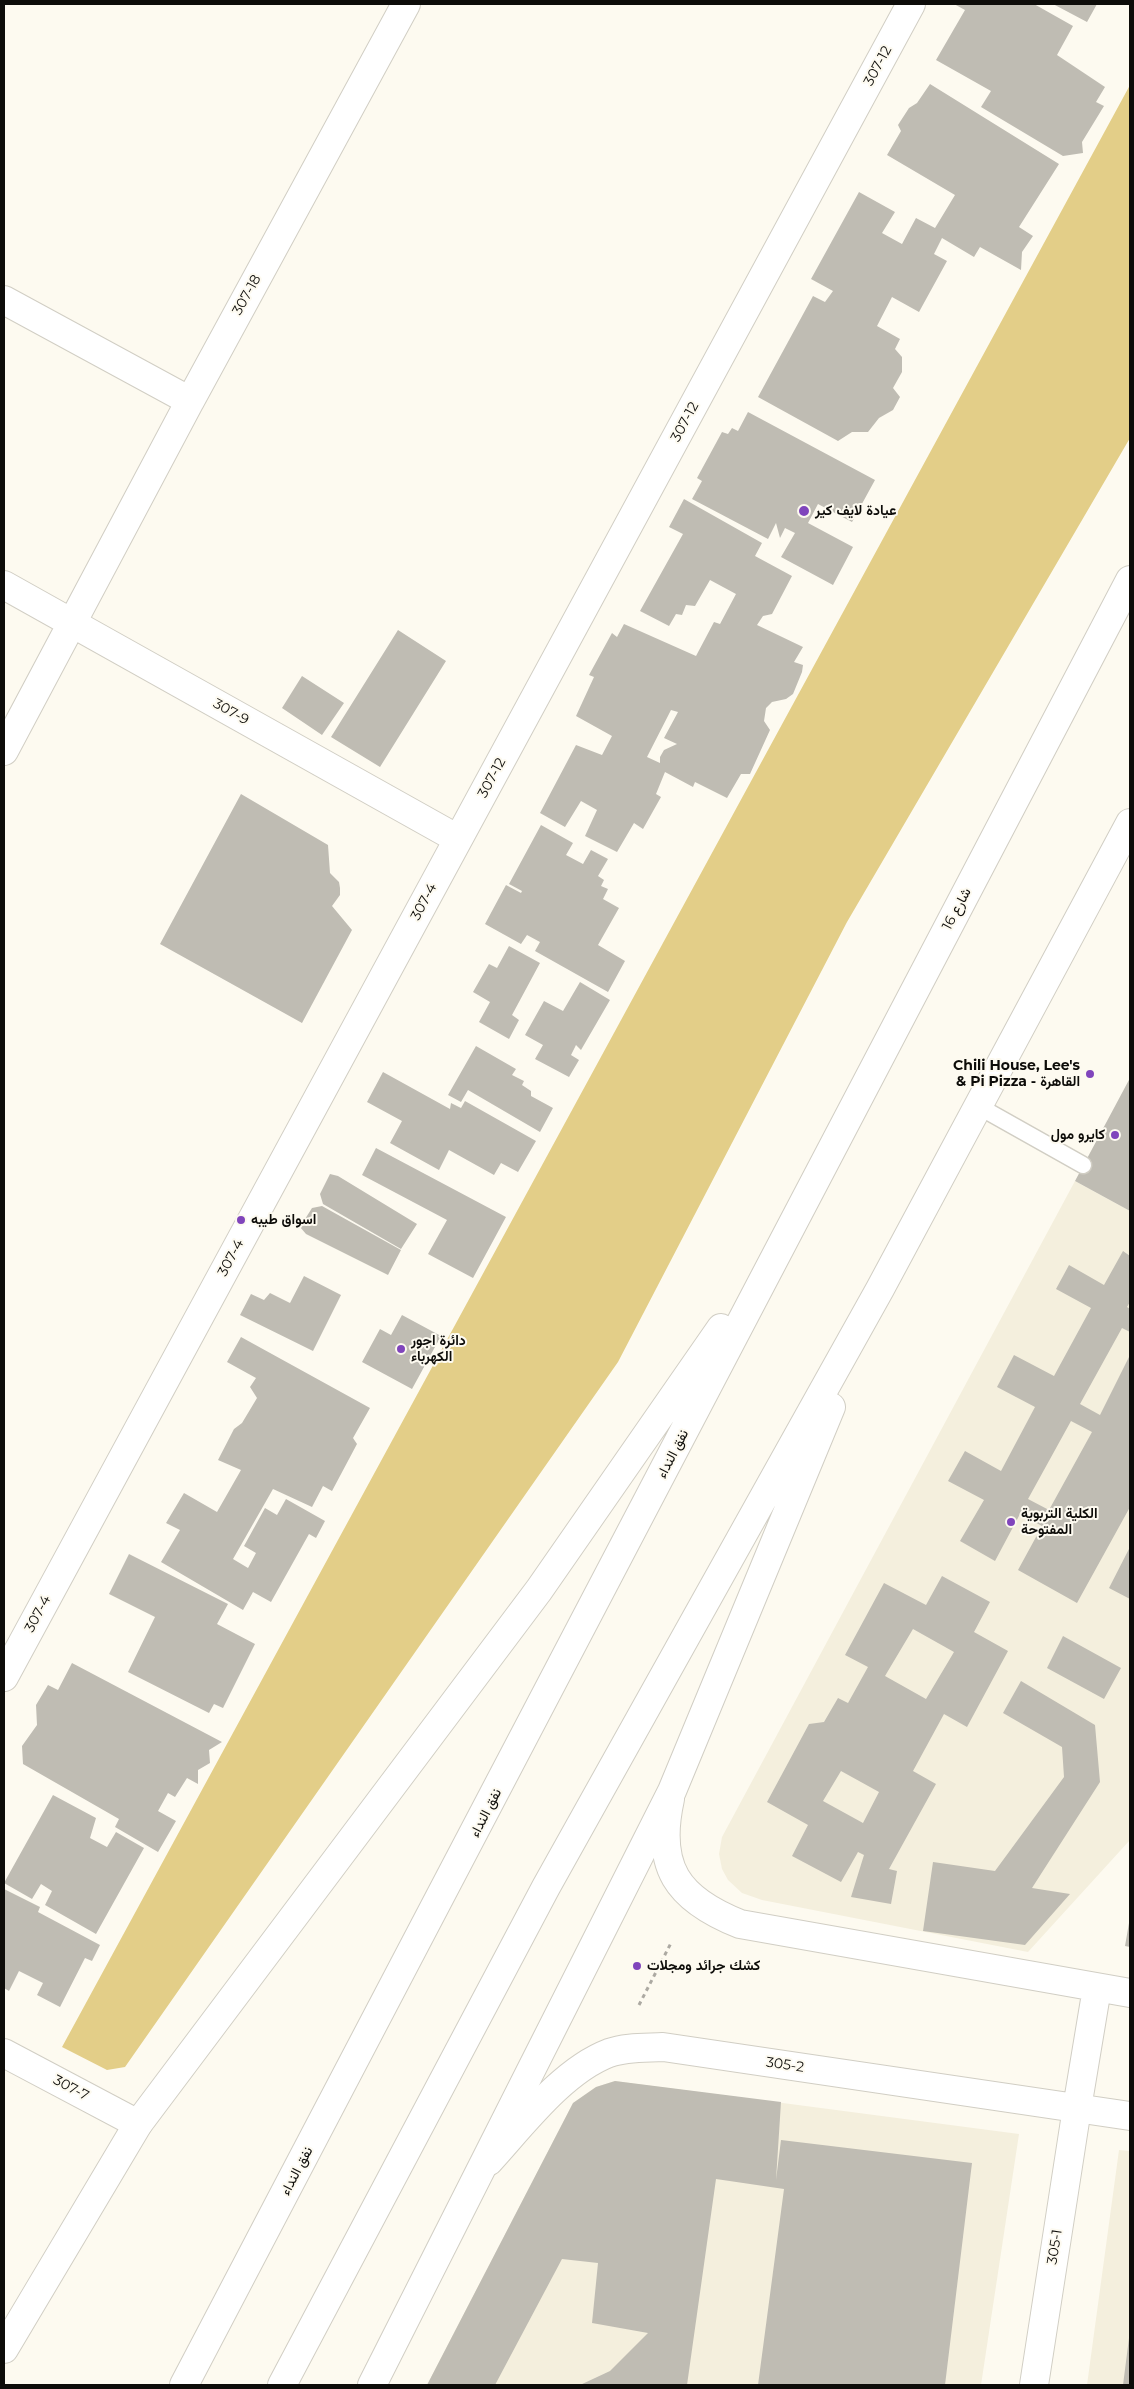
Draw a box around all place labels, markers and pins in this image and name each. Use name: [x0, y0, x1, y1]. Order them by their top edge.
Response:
place label: عيادة لايف كير: [815, 503, 896, 519]
marker: عيادة لايف كير: [797, 504, 811, 518]
place label: Chili House, Lee's & Pi Pizza - القاهرة: [953, 1058, 1080, 1090]
marker: Chili House, Lee's & Pi Pizza - القاهرة: [1084, 1068, 1096, 1080]
place label: كايرو مول: [1051, 1127, 1105, 1143]
marker: كايرو مول: [1109, 1129, 1121, 1141]
place label: اسواق طيبه: [251, 1212, 316, 1228]
marker: اسواق طيبه: [235, 1214, 247, 1226]
place label: دائرة اجور الكهرباء: [411, 1333, 466, 1365]
marker: دائرة اجور الكهرباء: [395, 1343, 407, 1355]
place label: الكلية التربوية المفتوحة: [1021, 1506, 1098, 1538]
marker: الكلية التربوية المفتوحة: [1005, 1516, 1017, 1528]
place label: كشك جرائد ومجلات: [647, 1958, 760, 1974]
marker: كشك جرائد ومجلات: [631, 1960, 643, 1972]

